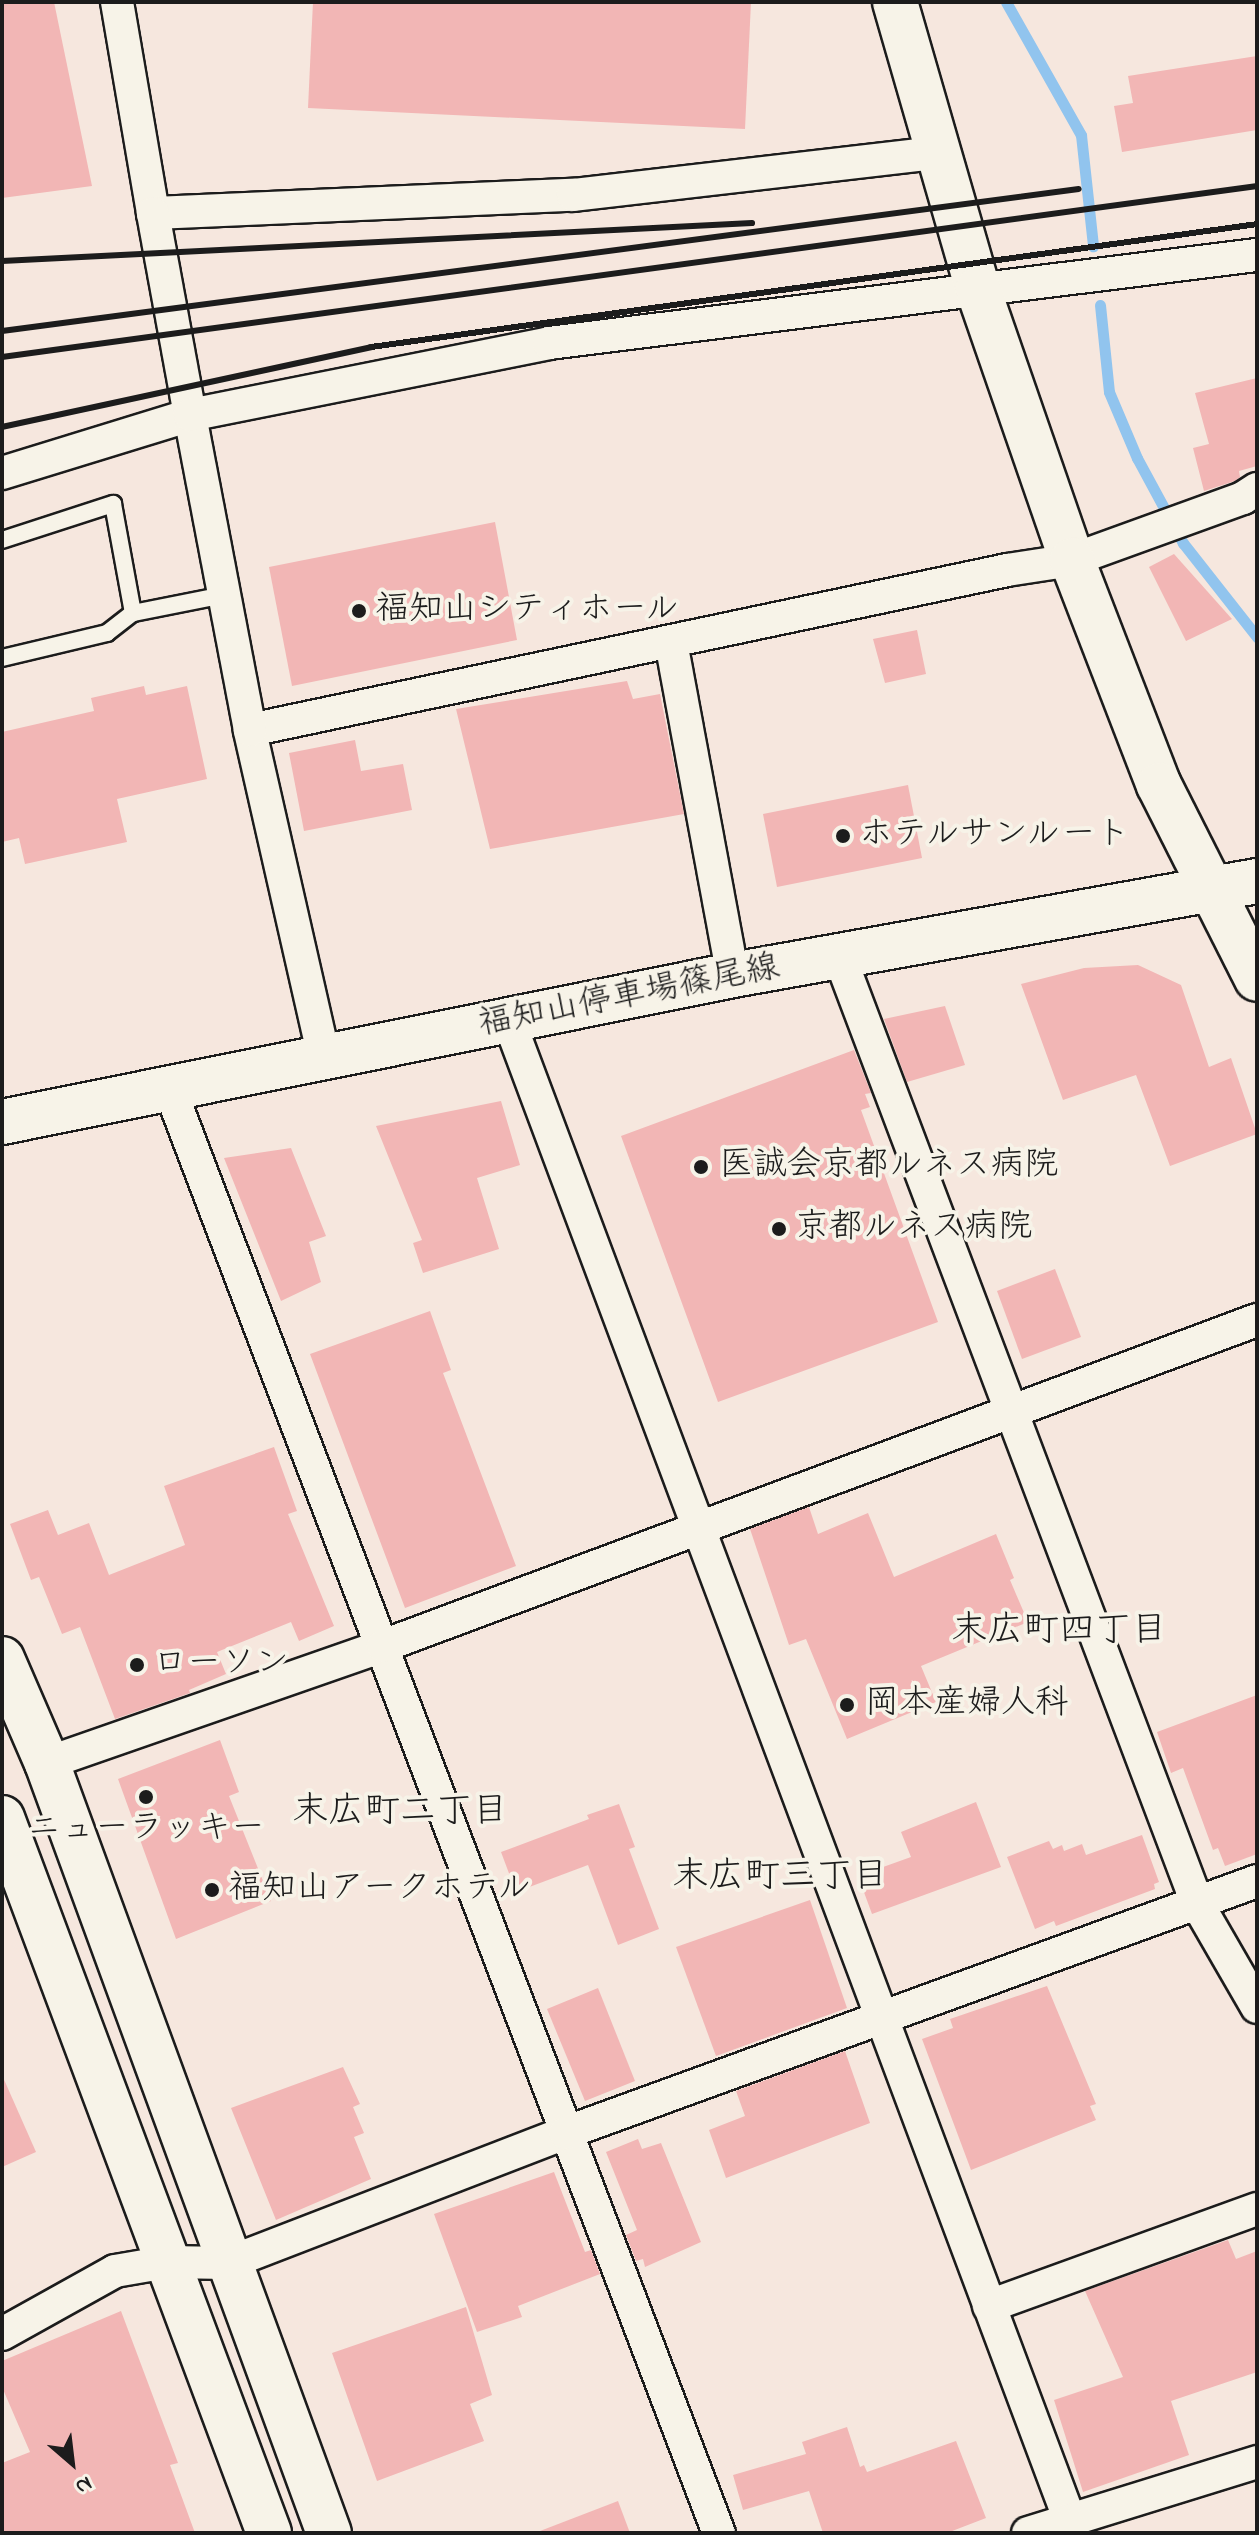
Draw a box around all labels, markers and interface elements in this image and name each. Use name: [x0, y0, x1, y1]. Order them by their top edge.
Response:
place label: 福知山シティホール: [375, 591, 681, 631]
marker: 福知山シティホール: [350, 602, 368, 620]
place label: ホテルサンルート: [859, 816, 1132, 856]
marker: ホテルサンルート: [834, 827, 852, 845]
street label: 福知山停車場篠尾線: [475, 948, 783, 1046]
place label: 医誠会京都ルネス病院: [719, 1147, 1059, 1187]
marker: 医誠会京都ルネス病院: [690, 1156, 712, 1178]
place label: 京都ルネス病院: [795, 1209, 1033, 1249]
marker: 京都ルネス病院: [770, 1220, 788, 1238]
district label: 末広町四丁目: [951, 1610, 1167, 1654]
place label: ローソン: [153, 1645, 289, 1685]
marker: ローソン: [128, 1656, 146, 1674]
place label: 岡本産婦人科: [865, 1685, 1069, 1725]
marker: 岡本産婦人科: [836, 1694, 858, 1716]
marker: ニューラッキー: [137, 1788, 155, 1806]
district label: 末広町二丁目: [292, 1791, 508, 1835]
place label: ニューラッキー: [27, 1810, 265, 1850]
district label: 末広町三丁目: [672, 1856, 888, 1900]
place label: 福知山アークホテル: [228, 1870, 533, 1910]
marker: 福知山アークホテル: [203, 1881, 221, 1899]
north arrow: [32, 2423, 112, 2503]
text: N: [69, 2467, 97, 2502]

